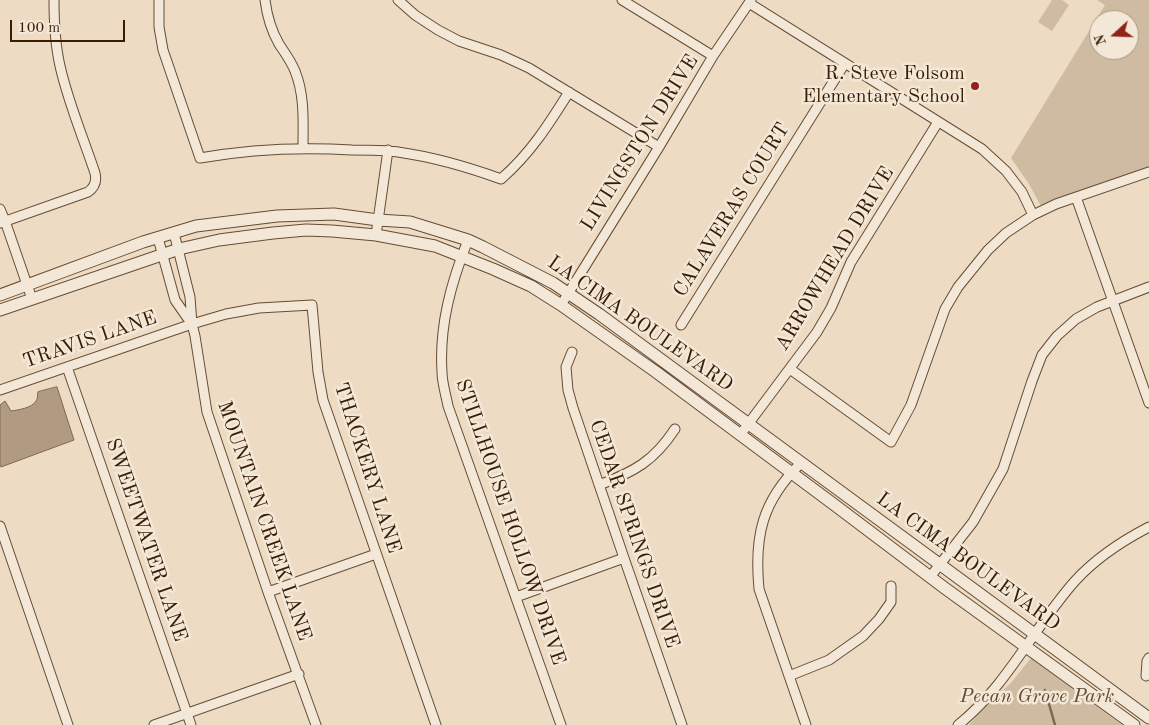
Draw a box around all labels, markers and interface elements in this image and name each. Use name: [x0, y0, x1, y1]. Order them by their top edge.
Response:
scale bar: [12, 10, 128, 42]
north arrow: [1089, 10, 1139, 60]
text: 100 m: [18, 21, 60, 36]
text: N: [1092, 32, 1109, 47]
street label: LIVINGSTON DRIVE: [576, 51, 704, 235]
place label: R. Steve Folsom Elementary School: [802, 62, 965, 109]
marker: R. Steve Folsom Elementary School: [969, 80, 981, 92]
street label: CALAVERAS COURT: [669, 118, 795, 302]
street label: ARROWHEAD DRIVE: [770, 162, 900, 356]
street label: LA CIMA BOULEVARD: [543, 251, 737, 397]
street label: TRAVIS LANE: [20, 306, 160, 374]
street label: STILLHOUSE HOLLOW DRIVE: [450, 376, 570, 668]
street label: THACKERY LANE: [328, 380, 406, 556]
street label: MOUNTAIN CREEK LANE: [212, 398, 316, 644]
street label: CEDAR SPRINGS DRIVE: [584, 417, 684, 651]
street label: SWEETWATER LANE: [100, 435, 192, 645]
street label: LA CIMA BOULEVARD: [872, 487, 1064, 637]
park label: Pecan Grove Park: [960, 685, 1114, 709]

